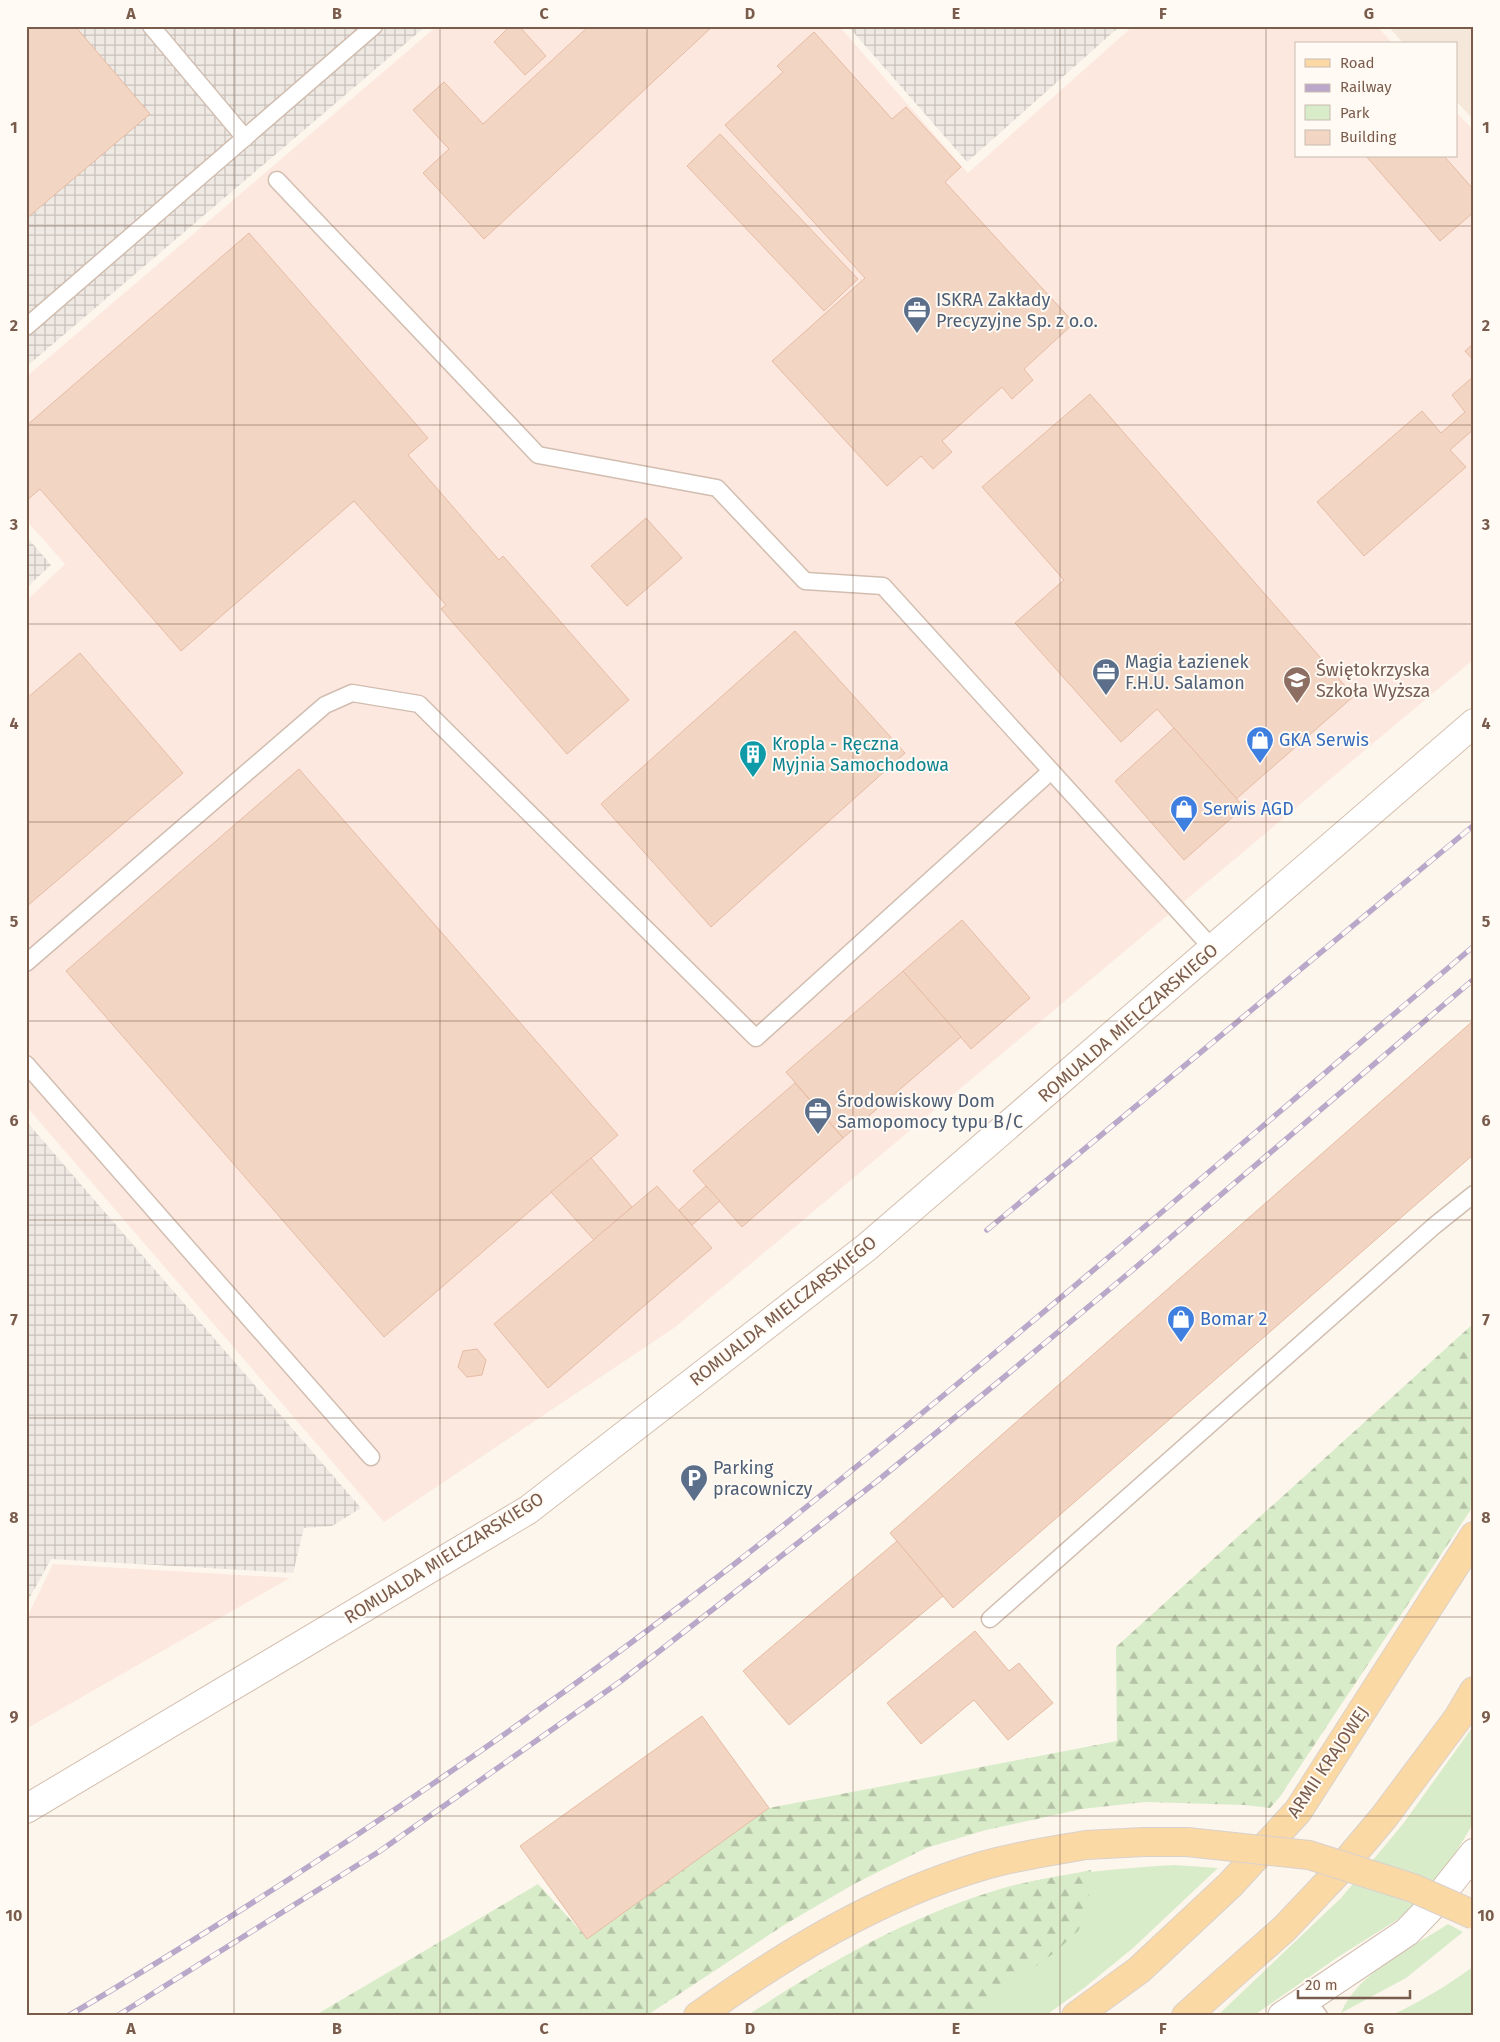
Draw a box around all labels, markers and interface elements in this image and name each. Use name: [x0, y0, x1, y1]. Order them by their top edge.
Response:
text: A: [125, 4, 136, 23]
text: B: [332, 4, 342, 23]
text: C: [539, 4, 549, 23]
text: D: [745, 4, 755, 23]
text: E: [952, 4, 960, 23]
text: F: [1159, 4, 1167, 23]
text: G: [1364, 4, 1374, 23]
legend: [1295, 42, 1458, 158]
text: Road: [1340, 54, 1375, 72]
text: Railway: [1340, 78, 1392, 96]
text: Park: [1340, 104, 1370, 122]
text: 1: [10, 118, 18, 137]
text: 1: [1482, 118, 1490, 137]
text: Building: [1340, 128, 1396, 146]
place label: ISKRA Zakłady Precyzyjne Sp. z o.o.: [936, 289, 1098, 332]
office icon: ISKRA Zakłady Precyzyjne Sp. z o.o.: [902, 295, 932, 334]
text: 2: [10, 316, 18, 335]
text: 2: [1482, 316, 1490, 335]
text: 3: [9, 515, 18, 534]
text: 3: [1481, 515, 1490, 534]
place label: Magia Łazienek F.H.U. Salamon: [1125, 651, 1250, 694]
office icon: Magia Łazienek F.H.U. Salamon: [1091, 657, 1121, 696]
place label: Świętokrzyska Szkoła Wyższa: [1316, 659, 1430, 702]
school or university icon: Świętokrzyska Szkoła Wyższa: [1282, 665, 1312, 704]
text: 4: [9, 714, 19, 733]
text: 4: [1481, 714, 1491, 733]
shop icon: GKA Serwis: [1245, 725, 1275, 764]
place label: GKA Serwis: [1279, 729, 1369, 751]
place label: Kropla - Ręczna Myjnia Samochodowa: [772, 733, 949, 776]
building icon: Kropla - Ręczna Myjnia Samochodowa: [738, 739, 768, 778]
shop icon: Serwis AGD: [1169, 794, 1199, 833]
place label: Serwis AGD: [1203, 798, 1294, 820]
text: 5: [10, 912, 19, 931]
text: 5: [1482, 912, 1491, 931]
street label: ROMUALDA MIELCZARSKIEGO: [1034, 939, 1222, 1107]
place label: Środowiskowy Dom Samopomocy typu B/C: [837, 1090, 1023, 1133]
office icon: Środowiskowy Dom Samopomocy typu B/C: [803, 1096, 833, 1135]
text: 6: [9, 1111, 19, 1130]
text: 6: [1481, 1111, 1491, 1130]
street label: ROMUALDA MIELCZARSKIEGO: [685, 1231, 881, 1391]
shop icon: Bomar 2: [1166, 1304, 1196, 1343]
place label: Bomar 2: [1200, 1308, 1267, 1330]
text: 7: [10, 1310, 18, 1329]
text: 7: [1482, 1310, 1490, 1329]
place label: Parking pracowniczy: [713, 1457, 813, 1500]
parking icon: Parking pracowniczy: [679, 1463, 709, 1502]
street label: ROMUALDA MIELCZARSKIEGO: [340, 1487, 548, 1629]
text: 8: [9, 1508, 19, 1527]
text: 8: [1481, 1508, 1491, 1527]
street label: ARMII KRAJOWEJ: [1282, 1702, 1374, 1822]
text: 9: [10, 1707, 19, 1726]
text: 9: [1482, 1707, 1491, 1726]
text: 10: [6, 1906, 22, 1925]
text: 10: [1478, 1906, 1494, 1925]
scale bar: [1298, 1967, 1410, 1999]
text: 20 m: [1305, 1976, 1338, 1994]
text: A: [125, 2019, 136, 2038]
text: B: [332, 2019, 342, 2038]
text: C: [539, 2019, 549, 2038]
text: D: [745, 2019, 755, 2038]
text: E: [952, 2019, 960, 2038]
text: F: [1159, 2019, 1167, 2038]
text: G: [1364, 2019, 1374, 2038]

